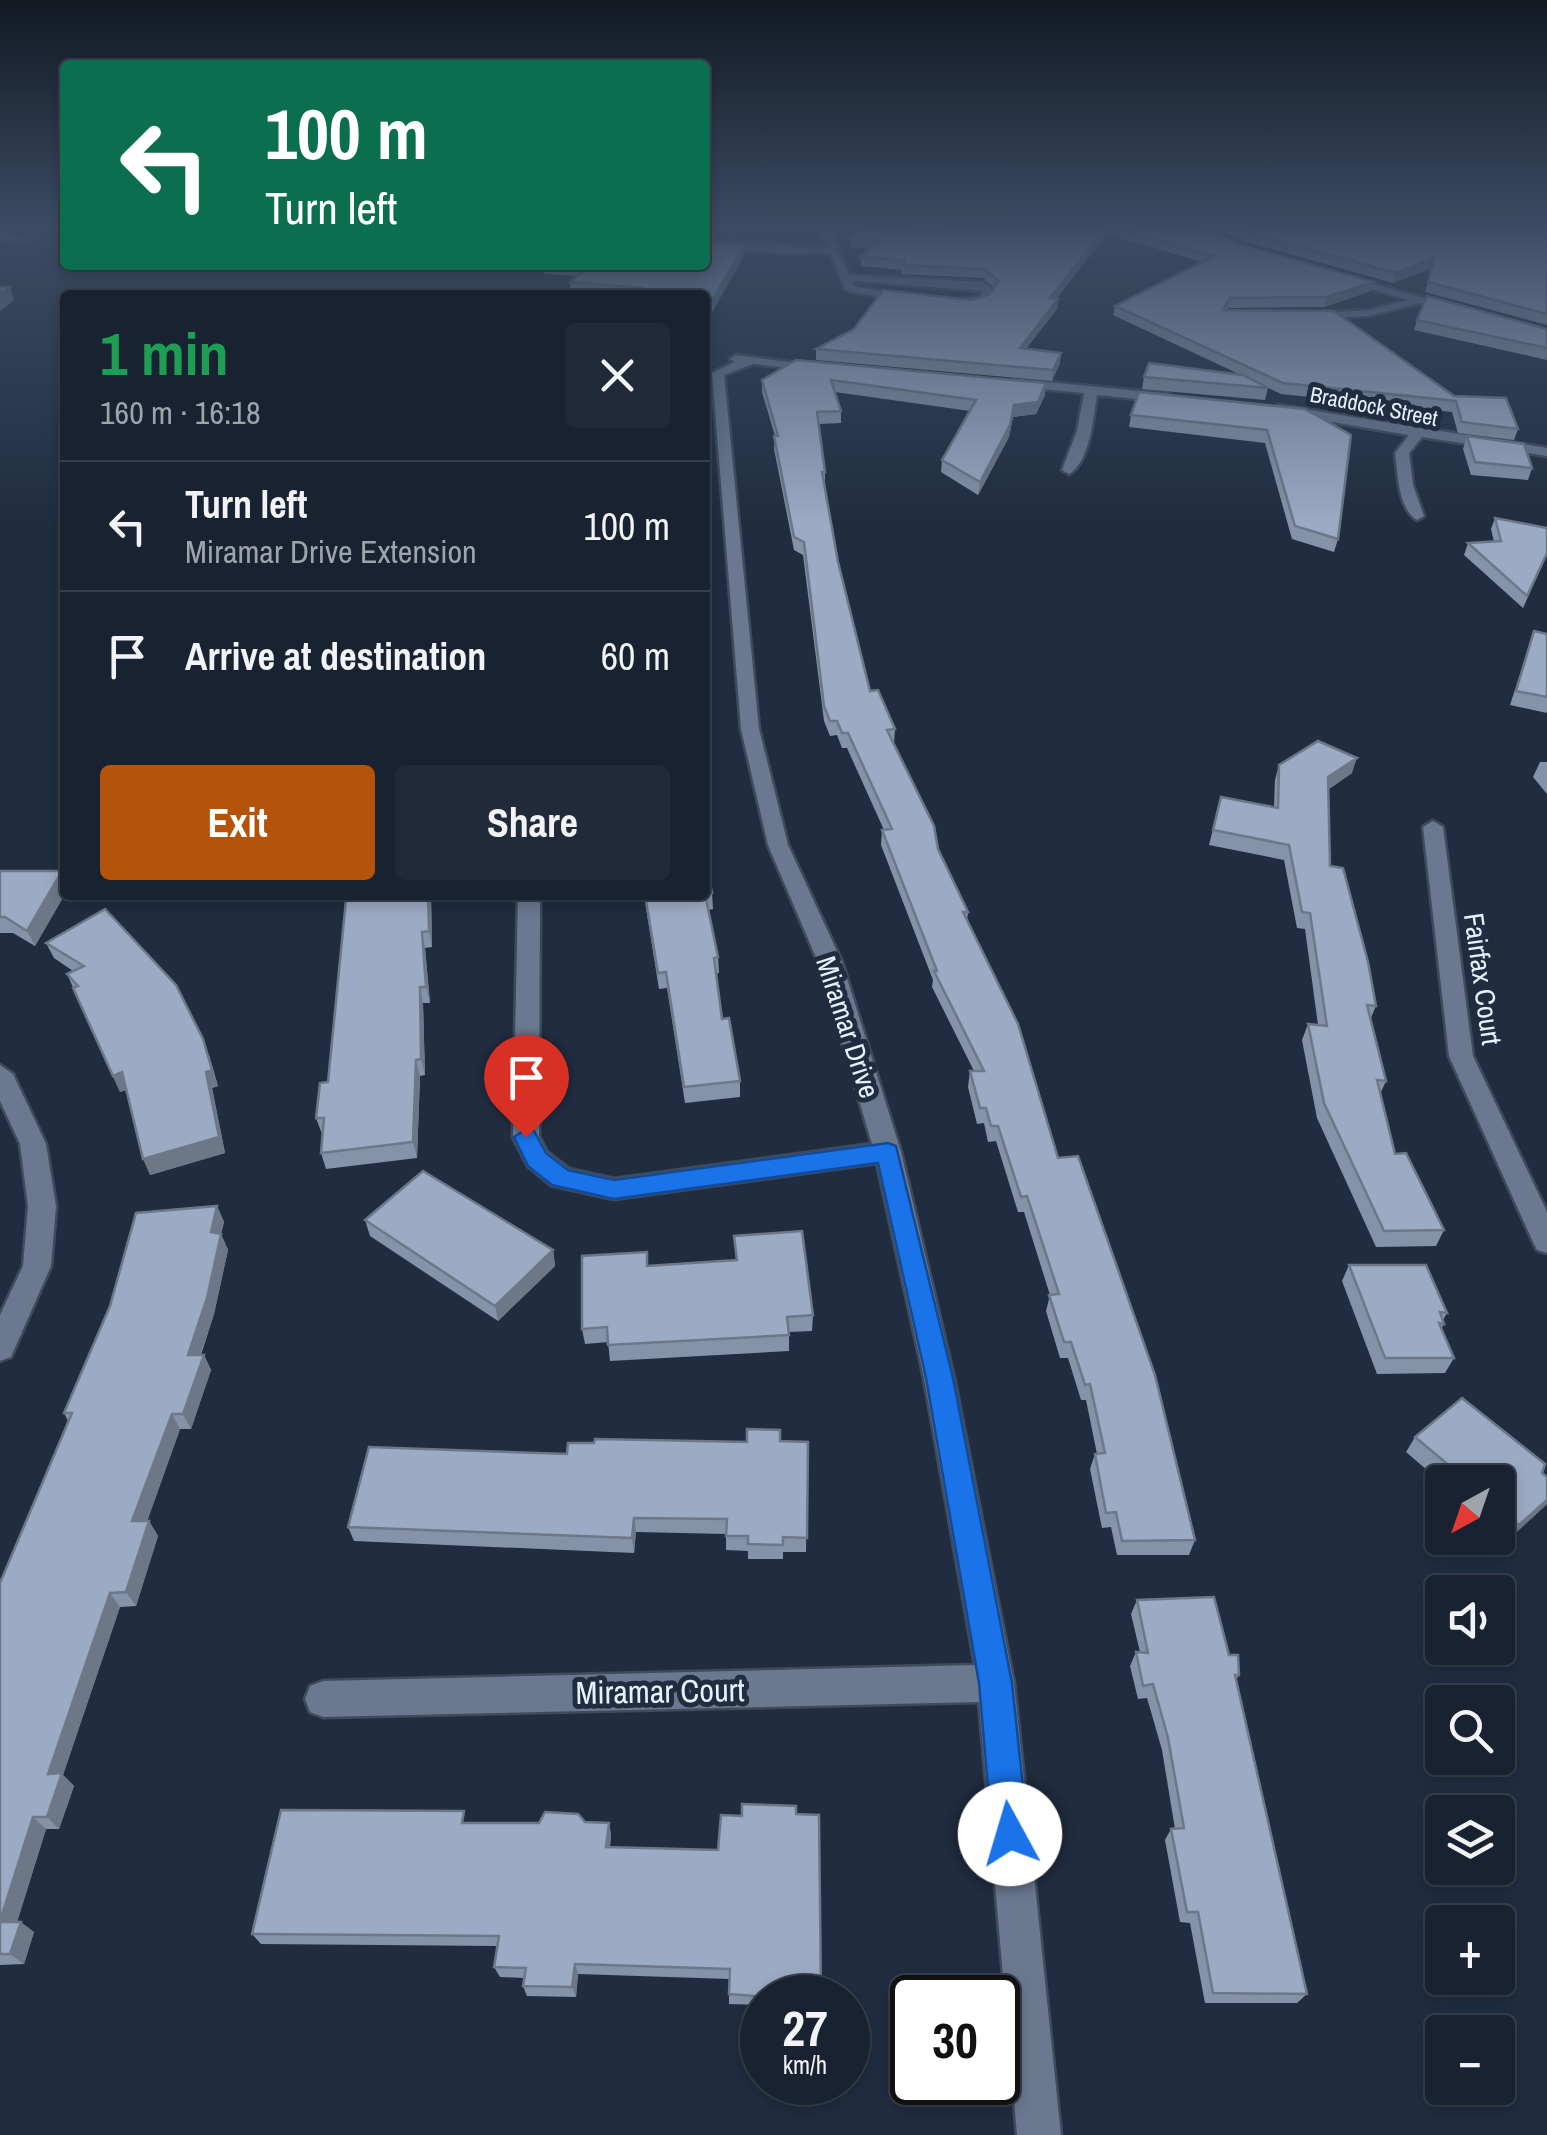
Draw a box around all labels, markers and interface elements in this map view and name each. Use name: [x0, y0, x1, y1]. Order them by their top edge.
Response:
text: 100 m: [265, 87, 428, 181]
icon: left: [100, 100, 230, 230]
text: Turn left: [265, 177, 397, 238]
text: 1 min: [100, 313, 229, 394]
button: close: [565, 323, 670, 428]
street label: Braddock Street: [1308, 379, 1440, 433]
text: 160 m · 16:18: [100, 391, 260, 434]
text: Turn left: [185, 479, 307, 530]
icon: left: [100, 499, 155, 554]
text: 100 m: [583, 501, 670, 552]
text: Miramar Drive Extension: [185, 530, 477, 573]
icon: arrive: [100, 629, 155, 684]
text: Arrive at destination: [185, 631, 486, 682]
text: 60 m: [601, 631, 670, 682]
button: Exit: [100, 765, 375, 880]
button: Share: [395, 765, 670, 880]
street label: Fairfax Court: [1455, 911, 1511, 1047]
street label: Miramar Drive: [807, 951, 889, 1103]
pin: [484, 1035, 569, 1138]
icon: arrive: [499, 1050, 554, 1105]
north arrow: [1425, 1465, 1515, 1555]
map controls: [1425, 1465, 1515, 2105]
button: sound: [1425, 1575, 1515, 1665]
street label: Miramar Court: [575, 1668, 745, 1714]
button: search: [1425, 1685, 1515, 1775]
position arrow: [958, 1782, 1062, 1886]
button: layers: [1425, 1795, 1515, 1885]
button: +: [1425, 1905, 1515, 1995]
speed limit sign: 30: [890, 1975, 1020, 2105]
text: 27: [782, 1994, 828, 2062]
button: −: [1425, 2015, 1515, 2105]
text: km/h: [783, 2048, 827, 2082]

